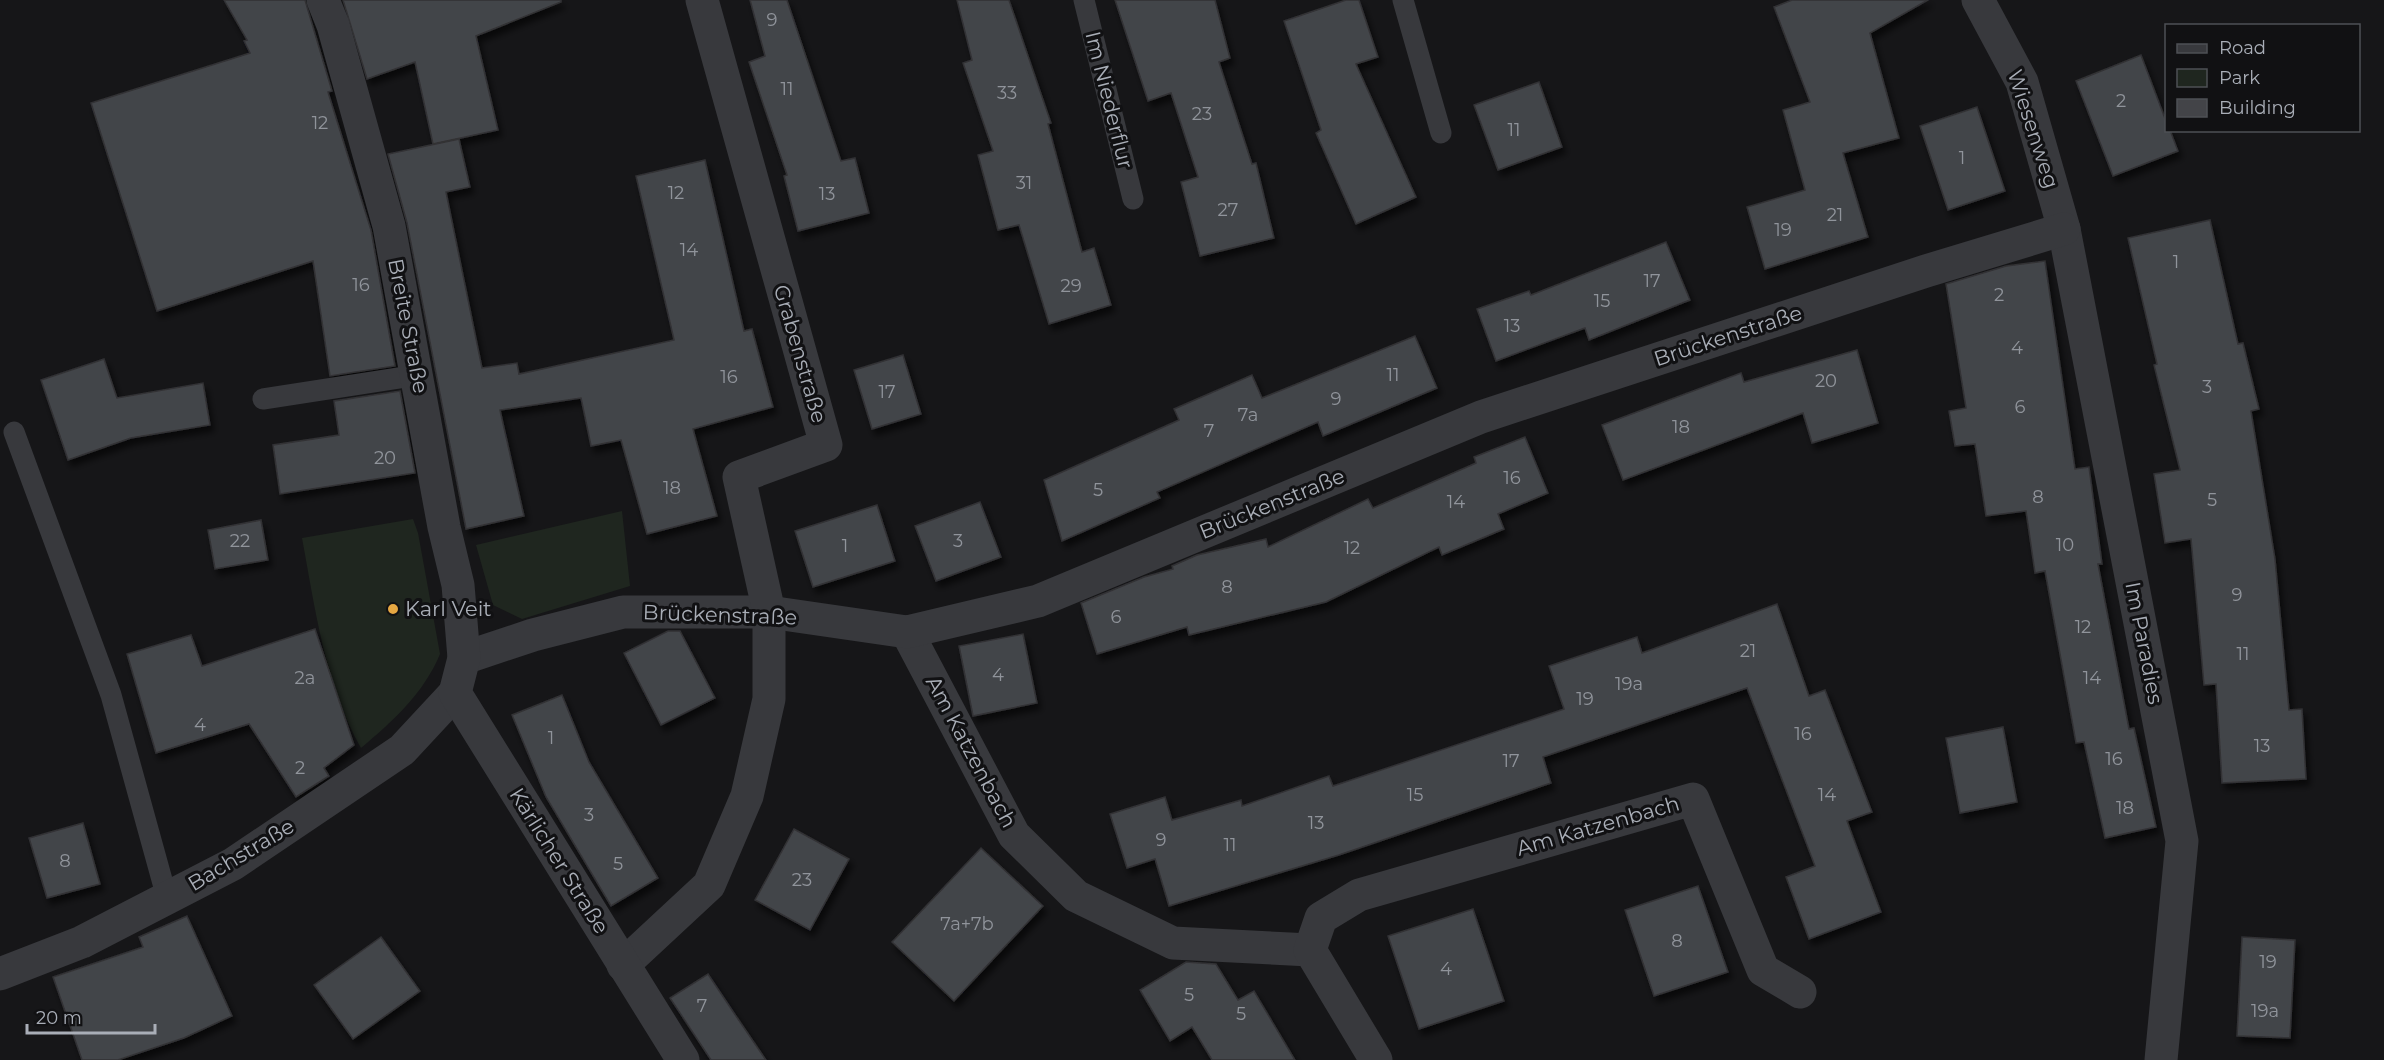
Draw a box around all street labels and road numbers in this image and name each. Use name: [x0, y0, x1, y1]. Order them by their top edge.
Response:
street label: Im Niederflur: [1080, 29, 1139, 171]
street label: Wiesenweg: [2003, 66, 2064, 191]
street label: Breite Straße: [383, 256, 434, 395]
street label: Grabenstraße: [769, 282, 832, 426]
street label: Brückenstraße: [1651, 300, 1805, 371]
street label: Brückenstraße: [1196, 463, 1348, 544]
street label: Im Paradies: [2120, 580, 2169, 706]
street label: Brückenstraße: [642, 599, 798, 630]
street label: Am Katzenbach: [921, 672, 1022, 832]
street label: Kärlicher Straße: [505, 783, 614, 938]
street label: Am Katzenbach: [1514, 790, 1682, 861]
street label: Bachstraße: [183, 813, 298, 896]

